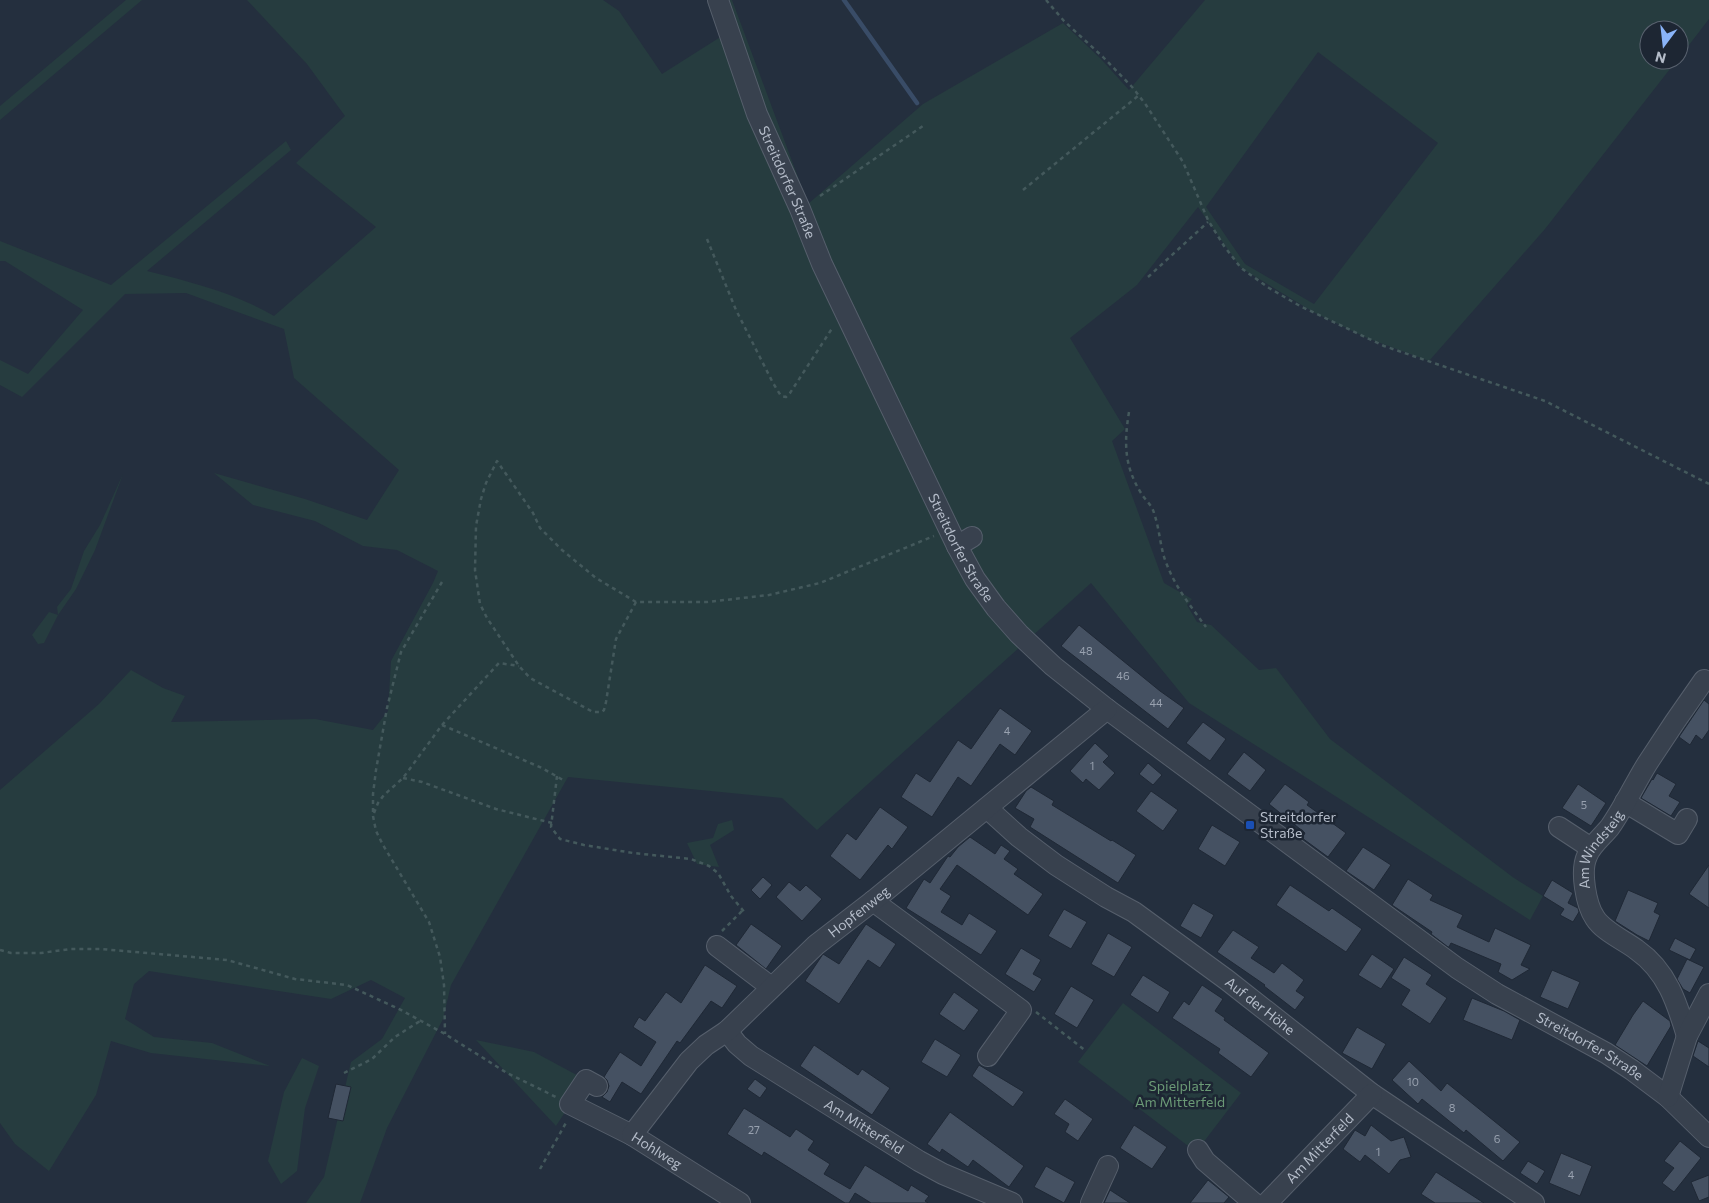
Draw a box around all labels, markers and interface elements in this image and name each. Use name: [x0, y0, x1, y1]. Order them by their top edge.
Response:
north arrow: [1639, 20, 1689, 70]
text: N: [1653, 48, 1668, 68]
street label: Streitdorfer Straße: [755, 123, 820, 241]
street label: Streitdorfer Straße: [925, 490, 998, 605]
house number: 48: [1079, 644, 1093, 657]
house number: 46: [1116, 669, 1130, 682]
house number: 44: [1149, 696, 1163, 709]
house number: 4: [1004, 724, 1011, 737]
house number: 1: [1090, 759, 1094, 772]
house number: 5: [1581, 798, 1587, 811]
street label: Am Windsteig: [1575, 806, 1627, 890]
place label: Streitdorfer Straße: [1260, 808, 1336, 841]
marker: Streitdorfer Straße: [1244, 819, 1256, 831]
street label: Hopfenweg: [824, 882, 893, 941]
street label: Auf der Höhe: [1222, 973, 1299, 1038]
street label: Streitdorfer Straße: [1533, 1008, 1647, 1084]
house number: 10: [1407, 1075, 1419, 1088]
park label: Spielplatz Am Mitterfeld: [1135, 1077, 1225, 1110]
street label: Am Mitterfeld: [821, 1095, 907, 1157]
house number: 8: [1449, 1101, 1456, 1114]
street label: Am Mitterfeld: [1282, 1110, 1357, 1186]
house number: 27: [748, 1123, 760, 1136]
street label: Hohlweg: [629, 1128, 686, 1173]
house number: 6: [1494, 1132, 1501, 1145]
house number: 1: [1376, 1145, 1380, 1158]
house number: 4: [1568, 1168, 1575, 1181]

